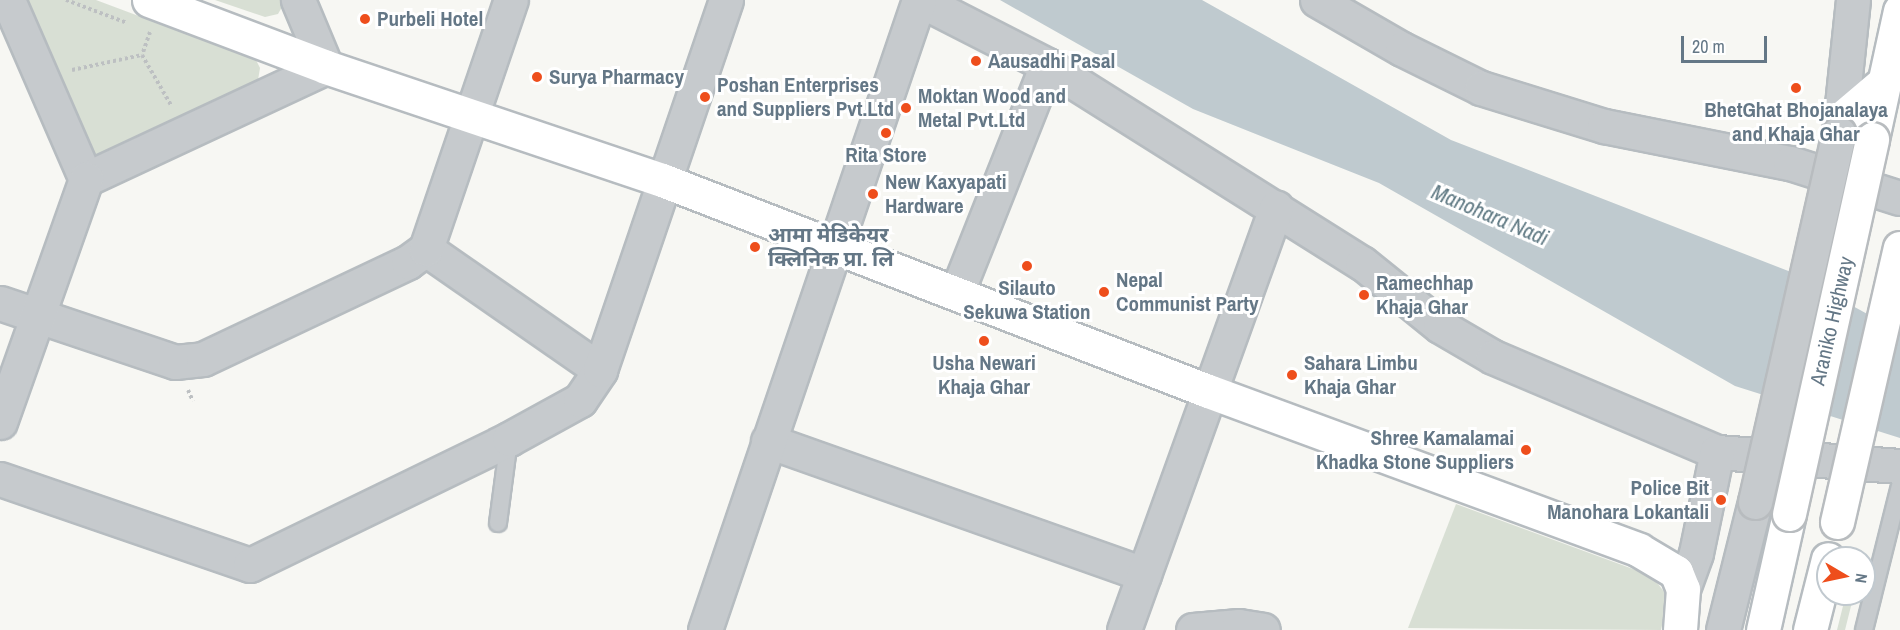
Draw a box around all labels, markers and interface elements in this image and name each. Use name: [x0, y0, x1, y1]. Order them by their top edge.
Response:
place label: Purbeli Hotel: [377, 6, 483, 32]
marker: Purbeli Hotel: [358, 12, 372, 26]
scale bar: [1684, 24, 1770, 62]
text: 20 m: [1692, 34, 1725, 59]
place label: Aausadhi Pasal: [988, 48, 1115, 74]
marker: Aausadhi Pasal: [969, 54, 983, 68]
place label: Surya Pharmacy: [549, 64, 684, 90]
marker: Surya Pharmacy: [530, 70, 544, 84]
place label: Poshan Enterprises and Suppliers Pvt.Ltd: [717, 72, 894, 122]
marker: BhetGhat Bhojanalaya and Khaja Ghar: [1789, 81, 1803, 95]
place label: Moktan Wood and Metal Pvt.Ltd: [918, 83, 1066, 133]
marker: Poshan Enterprises and Suppliers Pvt.Ltd: [698, 90, 712, 104]
place label: BhetGhat Bhojanalaya and Khaja Ghar: [1704, 97, 1888, 147]
marker: Moktan Wood and Metal Pvt.Ltd: [899, 101, 913, 115]
marker: Rita Store: [879, 126, 893, 140]
place label: Rita Store: [845, 142, 927, 168]
place label: New Kaxyapati Hardware: [885, 169, 1007, 219]
water label: Manohara Nadi: [1428, 179, 1552, 251]
marker: New Kaxyapati Hardware: [866, 187, 880, 201]
place label: आमा मेडिकेयर क्लिनिक प्रा. लि: [768, 222, 894, 272]
marker: आमा मेडिकेयर क्लिनिक प्रा. लि: [746, 238, 764, 256]
street label: Araniko Highway: [1805, 254, 1859, 388]
marker: Silauto Sekuwa Station: [1020, 259, 1034, 273]
place label: Nepal Communist Party: [1116, 267, 1259, 317]
place label: Ramechhap Khaja Ghar: [1376, 270, 1474, 320]
place label: Silauto Sekuwa Station: [963, 275, 1091, 325]
marker: Nepal Communist Party: [1097, 285, 1111, 299]
marker: Ramechhap Khaja Ghar: [1357, 288, 1371, 302]
marker: Usha Newari Khaja Ghar: [977, 334, 991, 348]
place label: Usha Newari Khaja Ghar: [932, 350, 1036, 400]
place label: Sahara Limbu Khaja Ghar: [1304, 350, 1418, 400]
marker: Sahara Limbu Khaja Ghar: [1285, 368, 1299, 382]
place label: Shree Kamalamai Khadka Stone Suppliers: [1316, 425, 1514, 475]
marker: Shree Kamalamai Khadka Stone Suppliers: [1519, 443, 1533, 457]
place label: Police Bit Manohara Lokantali: [1547, 475, 1709, 525]
marker: Police Bit Manohara Lokantali: [1714, 493, 1728, 507]
north arrow: [1816, 546, 1876, 606]
text: N: [1850, 572, 1873, 585]

